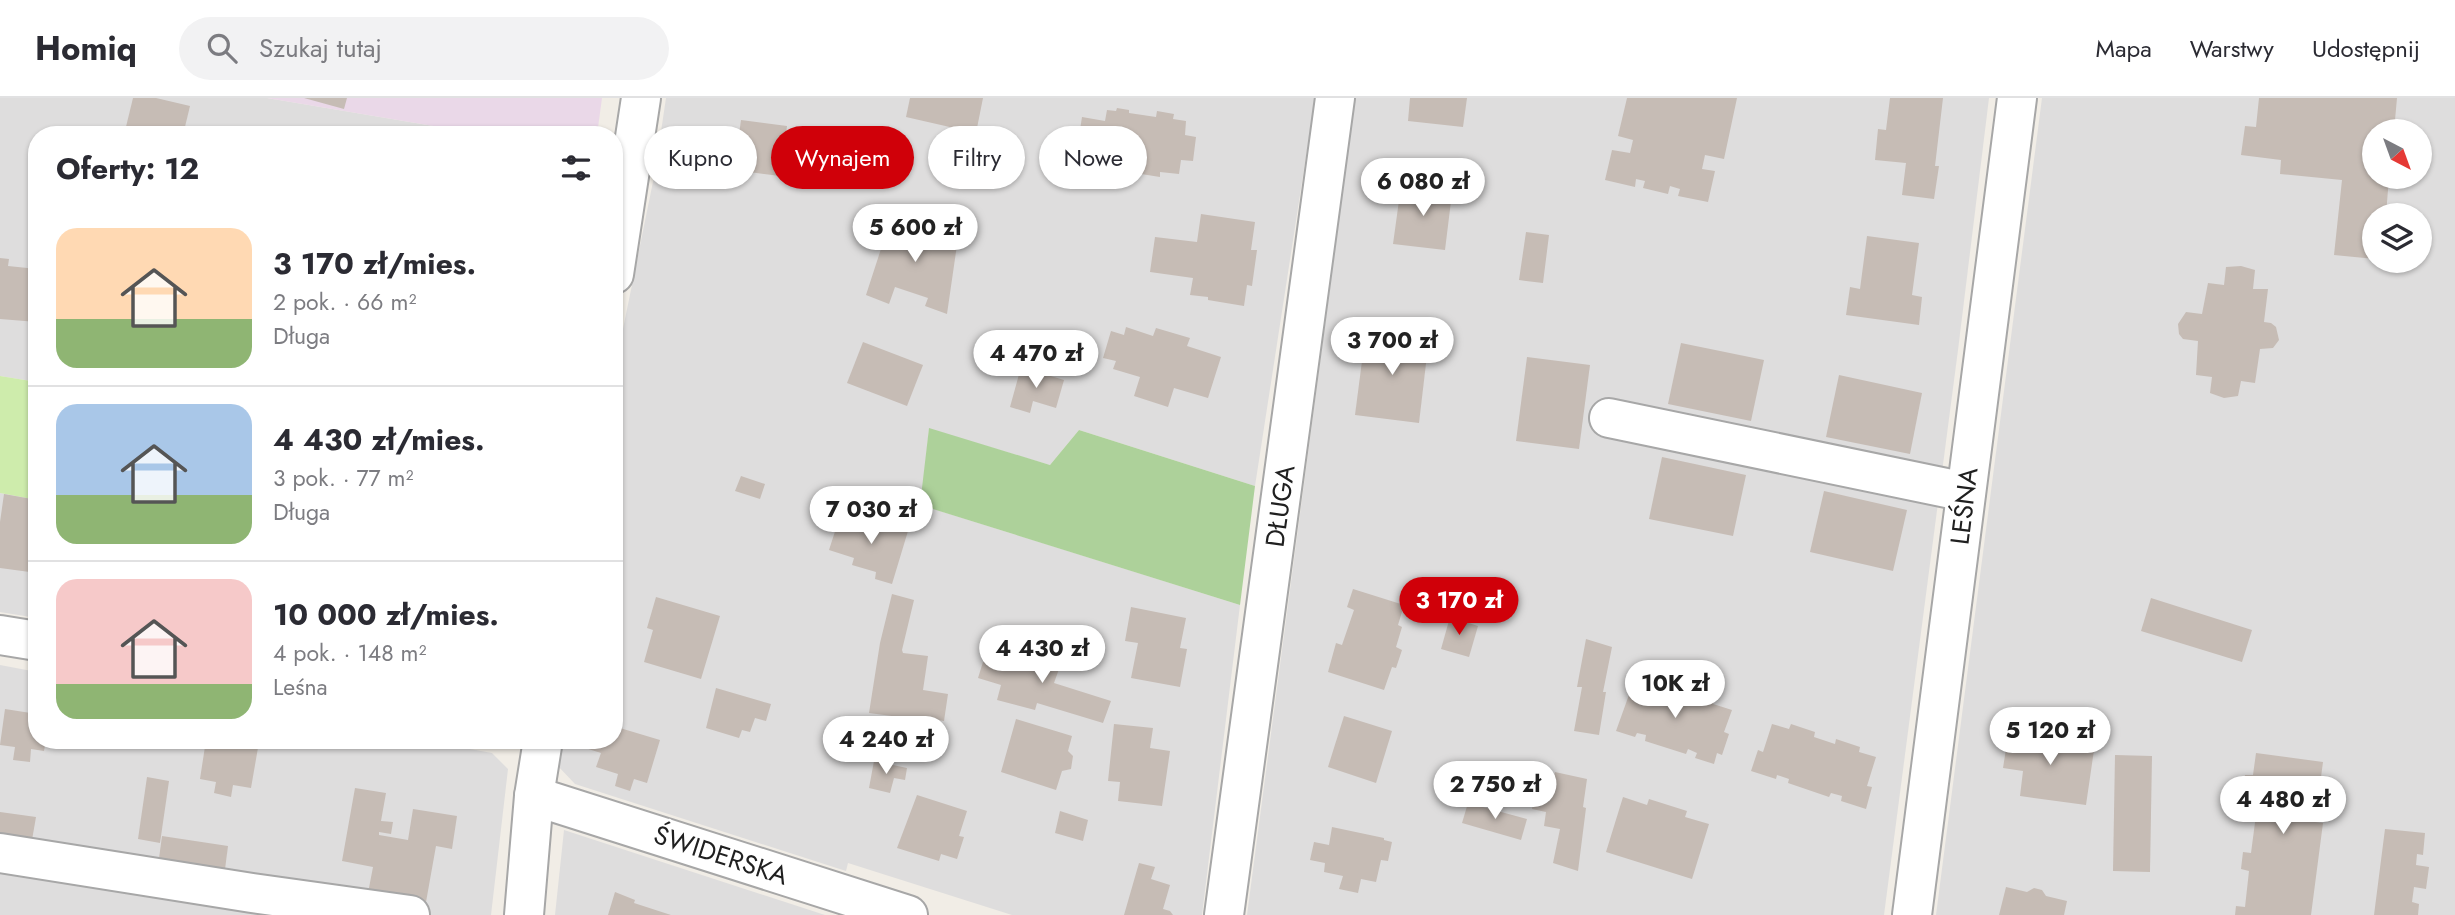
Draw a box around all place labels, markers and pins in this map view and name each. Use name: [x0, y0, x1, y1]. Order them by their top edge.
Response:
pin: 6 080 zł: [1351, 158, 1495, 218]
pin: 5 600 zł: [843, 204, 987, 264]
pin: 3 700 zł: [1320, 317, 1464, 377]
pin: 4 470 zł: [964, 330, 1108, 390]
pin: 7 030 zł: [799, 486, 943, 546]
pin: 3 170 zł: [1387, 578, 1531, 637]
pin: 4 430 zł: [970, 626, 1114, 685]
pin: 10K zł: [1618, 660, 1732, 720]
pin: 5 120 zł: [1978, 708, 2122, 767]
pin: 4 240 zł: [814, 716, 958, 776]
pin: 2 750 zł: [1423, 762, 1567, 821]
pin: 4 480 zł: [2211, 776, 2355, 836]

